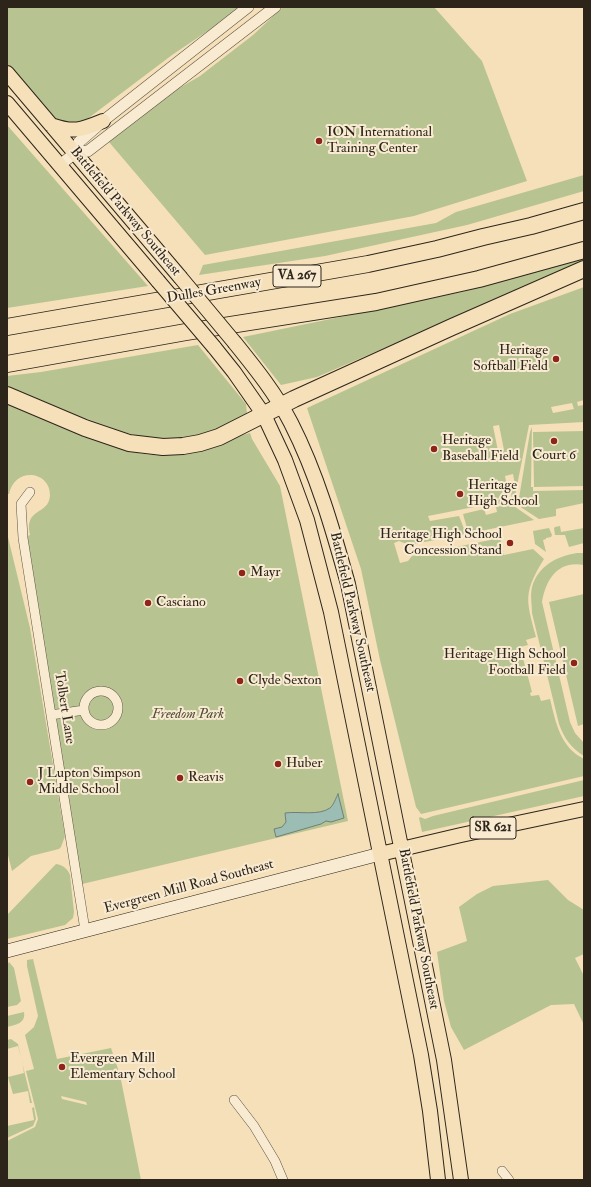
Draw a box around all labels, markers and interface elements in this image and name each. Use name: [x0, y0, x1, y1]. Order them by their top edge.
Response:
place label: ION International Training Center: [327, 125, 432, 158]
marker: ION International Training Center: [314, 136, 324, 146]
street label: Battlefield Parkway Southeast: [66, 144, 184, 280]
road number: VA 267: [273, 265, 321, 287]
street label: Dulles Greenway: [166, 274, 262, 308]
place label: Heritage Softball Field: [473, 343, 548, 376]
marker: Heritage Softball Field: [551, 354, 561, 364]
place label: Heritage Baseball Field: [442, 433, 519, 466]
marker: Court 6: [549, 436, 559, 446]
marker: Heritage Baseball Field: [429, 444, 439, 454]
place label: Court 6: [532, 448, 576, 464]
place label: Heritage High School: [468, 478, 538, 510]
marker: Heritage High School: [455, 489, 465, 499]
place label: Heritage High School Concession Stand: [380, 527, 502, 560]
street label: Battlefield Parkway Southeast: [325, 530, 379, 694]
marker: Heritage High School Concession Stand: [505, 538, 515, 548]
place label: Mayr: [250, 565, 280, 581]
marker: Mayr: [237, 568, 247, 578]
place label: Casciano: [156, 595, 206, 611]
marker: Casciano: [143, 598, 153, 608]
place label: Heritage High School Football Field: [444, 647, 566, 680]
marker: Heritage High School Football Field: [569, 658, 579, 668]
street label: Tolbert Lane: [50, 671, 78, 745]
place label: Clyde Sexton: [248, 673, 322, 689]
marker: Clyde Sexton: [235, 676, 245, 686]
park label: Freedom Park: [152, 707, 224, 723]
place label: Huber: [286, 756, 322, 772]
marker: Huber: [273, 759, 283, 769]
place label: J Lupton Simpson Middle School: [38, 766, 141, 798]
place label: Reavis: [188, 770, 224, 786]
marker: Reavis: [175, 773, 185, 783]
marker: J Lupton Simpson Middle School: [25, 777, 35, 787]
road number: SR 621: [470, 817, 516, 839]
street label: Battlefield Parkway Southeast: [394, 847, 442, 1011]
street label: Evergreen Mill Road Southeast: [102, 856, 276, 918]
place label: Evergreen Mill Elementary School: [70, 1051, 176, 1084]
marker: Evergreen Mill Elementary School: [57, 1062, 67, 1072]

